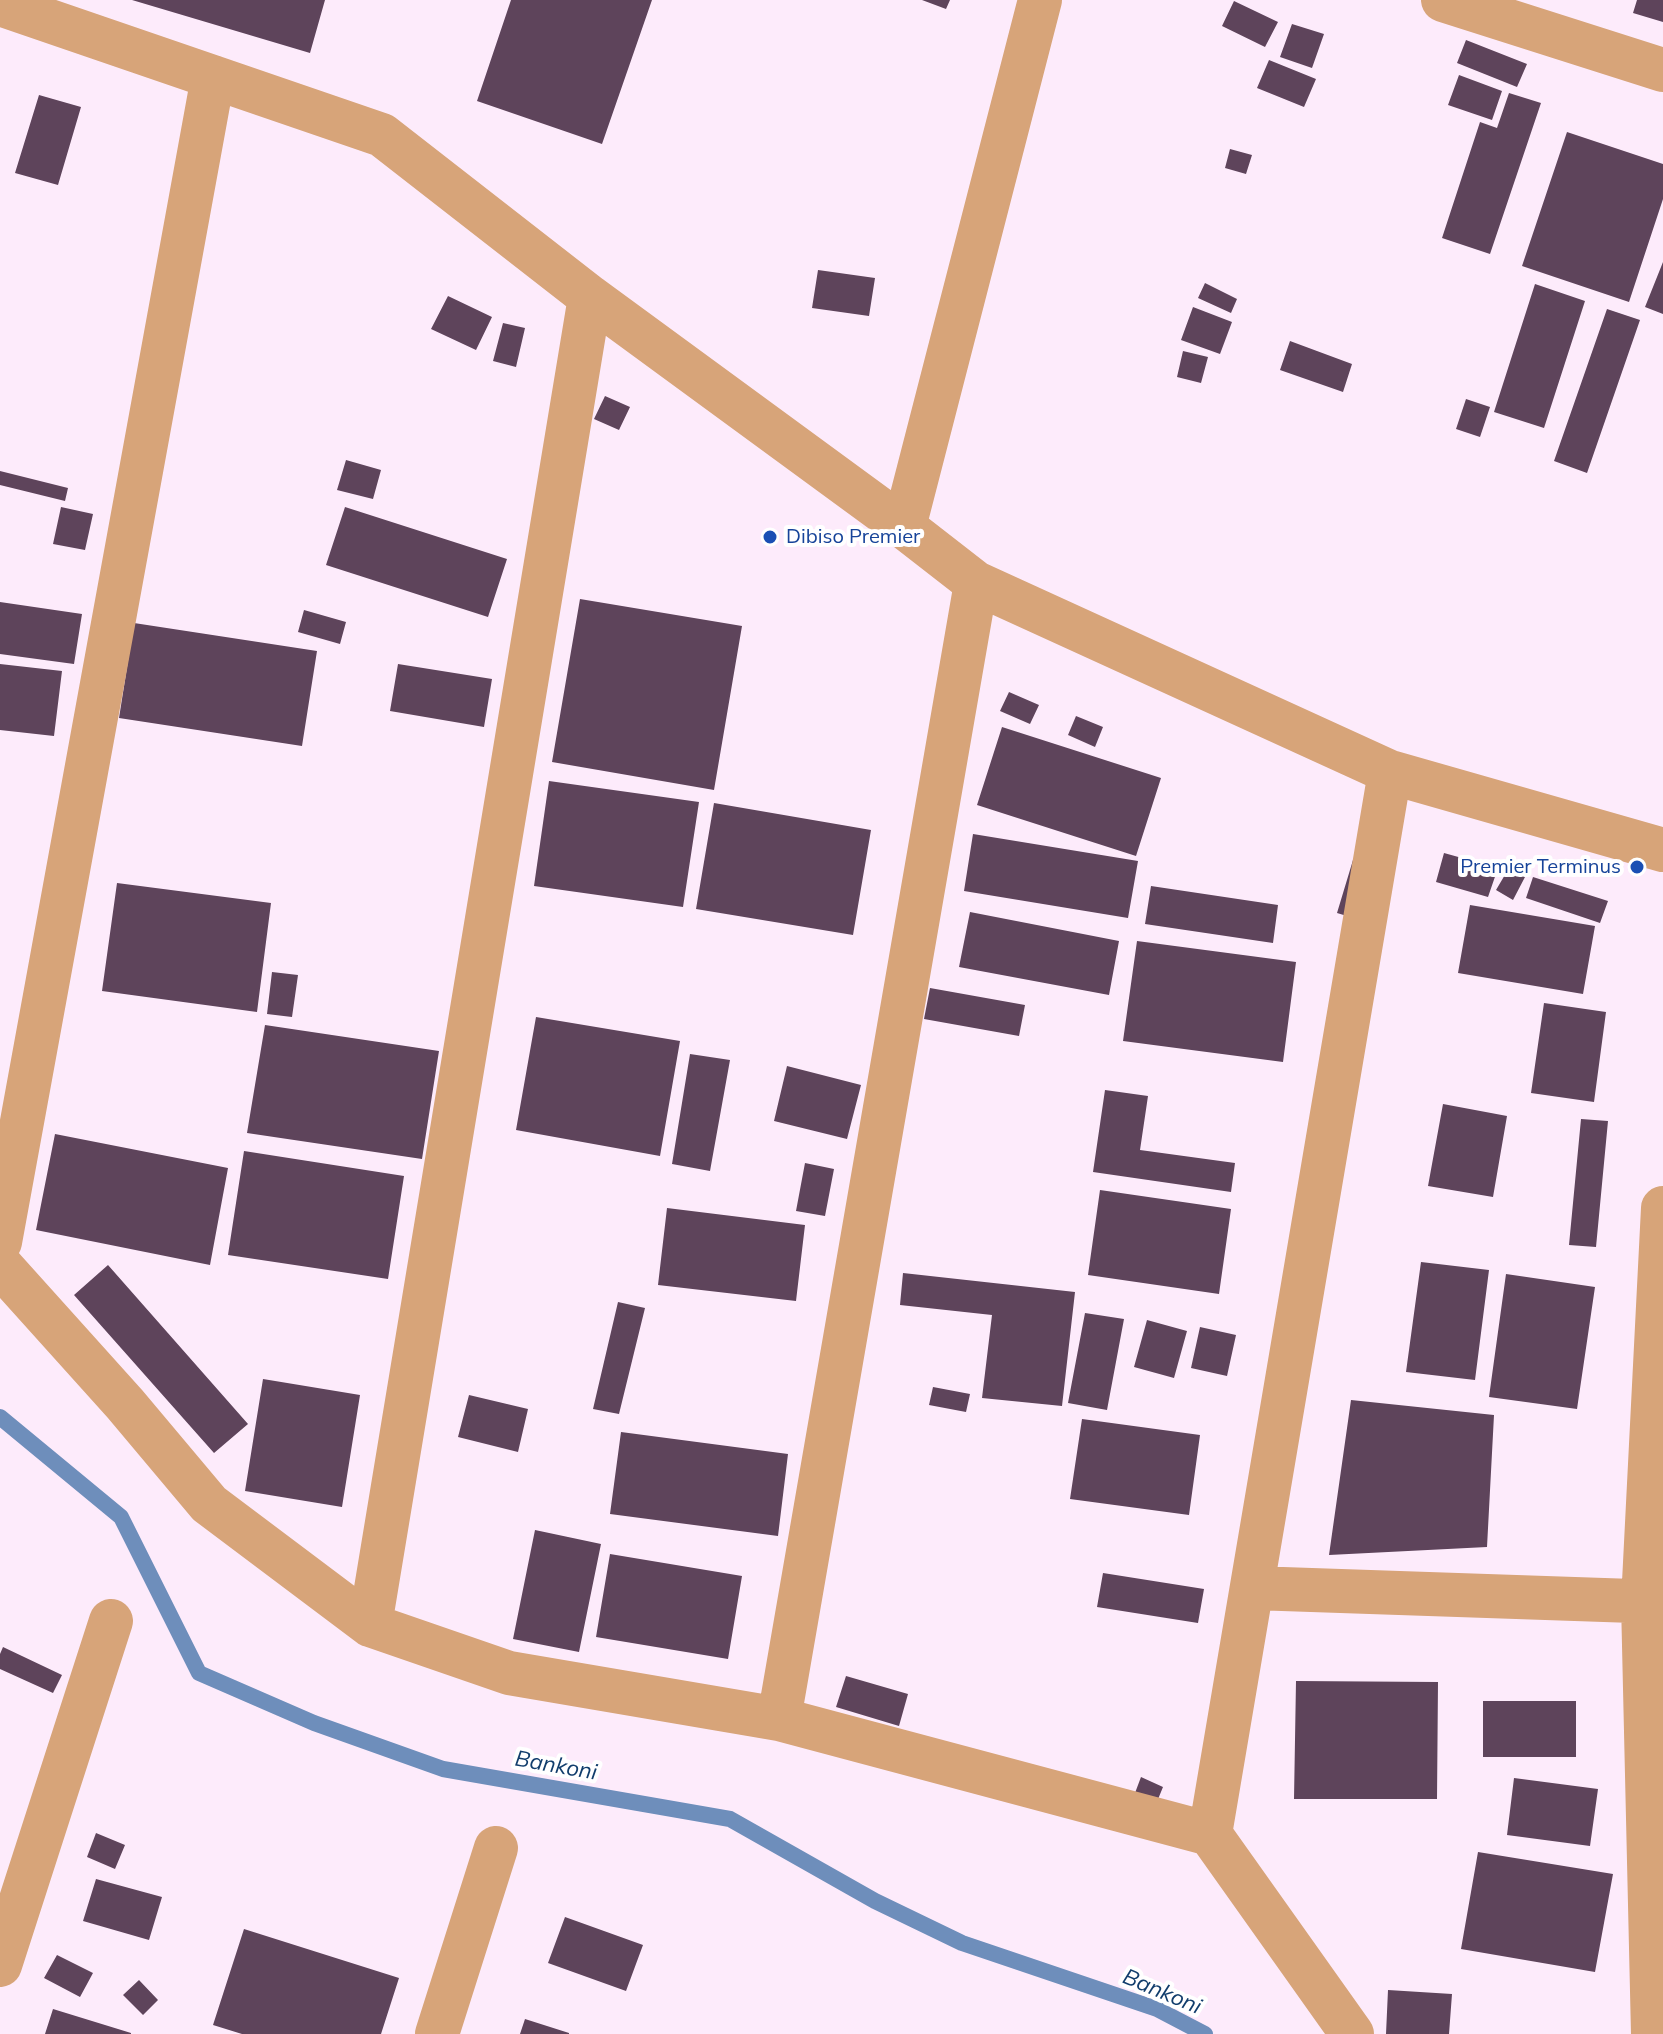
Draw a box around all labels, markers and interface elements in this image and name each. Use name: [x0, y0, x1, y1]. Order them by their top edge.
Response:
place label: Dibiso Premier: [786, 525, 920, 549]
marker: Dibiso Premier: [761, 528, 779, 546]
place label: Premier Terminus: [1460, 855, 1621, 879]
marker: Premier Terminus: [1628, 858, 1646, 876]
water label: Bankoni: [513, 1746, 599, 1786]
water label: Bankoni: [1119, 1964, 1205, 2020]

